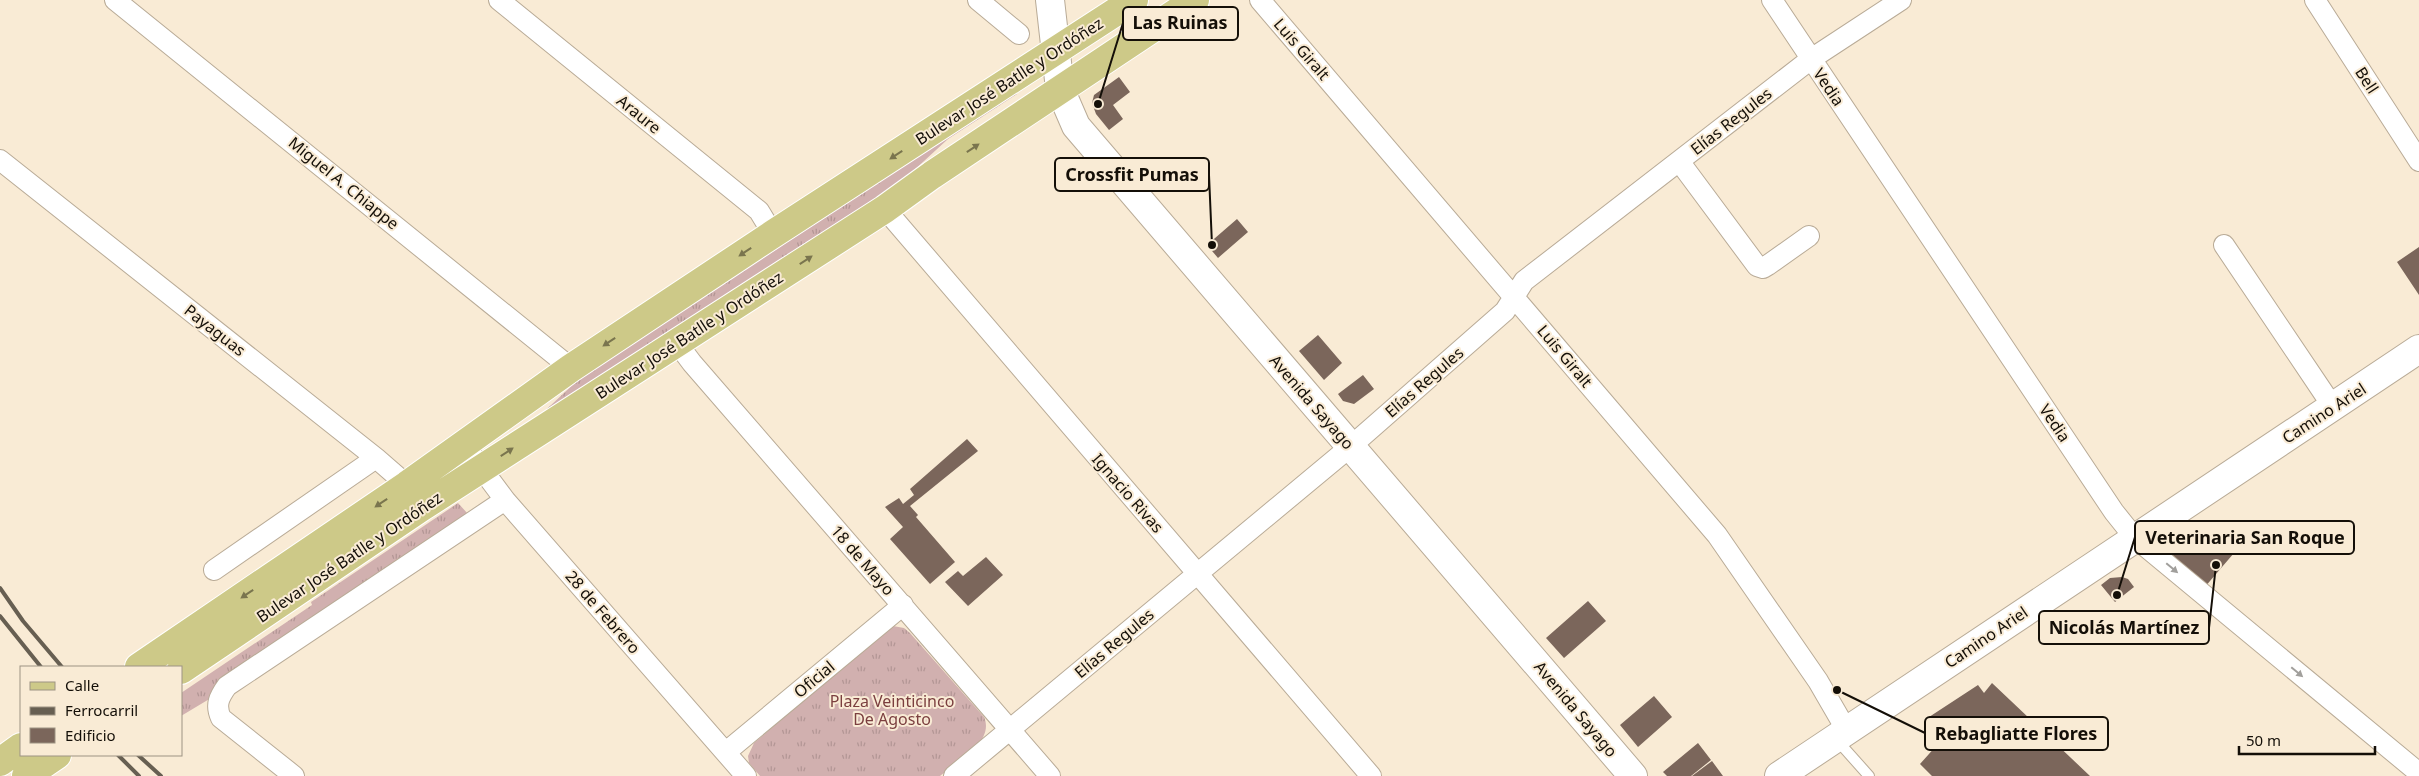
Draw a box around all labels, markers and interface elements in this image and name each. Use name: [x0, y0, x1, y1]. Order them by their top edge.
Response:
callout: Las Ruinas: [1123, 7, 1238, 40]
text: Las Ruinas: [1133, 10, 1227, 34]
street label: Bulevar José Batlle y Ordóñez: [911, 12, 1107, 150]
street label: Luis Giralt: [1269, 13, 1335, 85]
street label: Bell: [2350, 62, 2384, 98]
street label: Vedia: [1808, 64, 1850, 110]
street label: Elías Regules: [1686, 82, 1776, 160]
street label: Araure: [612, 89, 666, 139]
street label: Miguel A. Chiappe: [284, 132, 404, 234]
one-way arrow: [966, 143, 980, 153]
one-way arrow: [889, 150, 903, 159]
callout: Crossfit Pumas: [1055, 158, 1209, 191]
text: Crossfit Pumas: [1065, 162, 1199, 186]
one-way arrow: [738, 248, 752, 257]
one-way arrow: [799, 256, 812, 265]
street label: Bulevar José Batlle y Ordóñez: [591, 266, 787, 404]
street label: Payaguas: [180, 299, 250, 361]
street label: Luis Giralt: [1532, 320, 1598, 392]
one-way arrow: [603, 337, 616, 347]
street label: Elías Regules: [1380, 342, 1468, 422]
street label: Avenida Sayago: [1265, 350, 1359, 454]
street label: Camino Ariel: [2278, 378, 2370, 448]
street label: Vedia: [2034, 400, 2076, 446]
one-way arrow: [500, 447, 513, 457]
street label: Ignacio Rivas: [1087, 449, 1169, 537]
street label: Bulevar José Batlle y Ordóñez: [252, 487, 446, 627]
one-way arrow: [374, 498, 388, 508]
street label: 18 de Mayo: [826, 520, 900, 600]
callout: Veterinaria San Roque: [2135, 521, 2354, 554]
text: Veterinaria San Roque: [2145, 525, 2345, 549]
one-way arrow: [2165, 563, 2178, 574]
street label: 28 de Febrero: [561, 566, 645, 658]
one-way arrow: [240, 589, 253, 599]
street label: Camino Ariel: [1940, 601, 2032, 673]
street label: Elías Regules: [1070, 603, 1158, 683]
callout: Nicolás Martínez: [2039, 611, 2209, 644]
text: Nicolás Martínez: [2049, 615, 2199, 639]
street label: Oficial: [789, 655, 839, 703]
street label: Avenida Sayago: [1529, 656, 1623, 762]
legend: [20, 666, 182, 756]
one-way arrow: [2290, 666, 2303, 677]
text: Calle: [65, 675, 99, 695]
park label: Plaza Veinticinco De Agosto: [830, 690, 954, 730]
text: Ferrocarril: [65, 700, 138, 720]
callout: Rebagliatte Flores: [1925, 717, 2108, 750]
text: Rebagliatte Flores: [1935, 721, 2097, 745]
scale bar: [2239, 724, 2375, 756]
text: Edificio: [65, 725, 116, 745]
text: 50 m: [2246, 730, 2281, 750]

